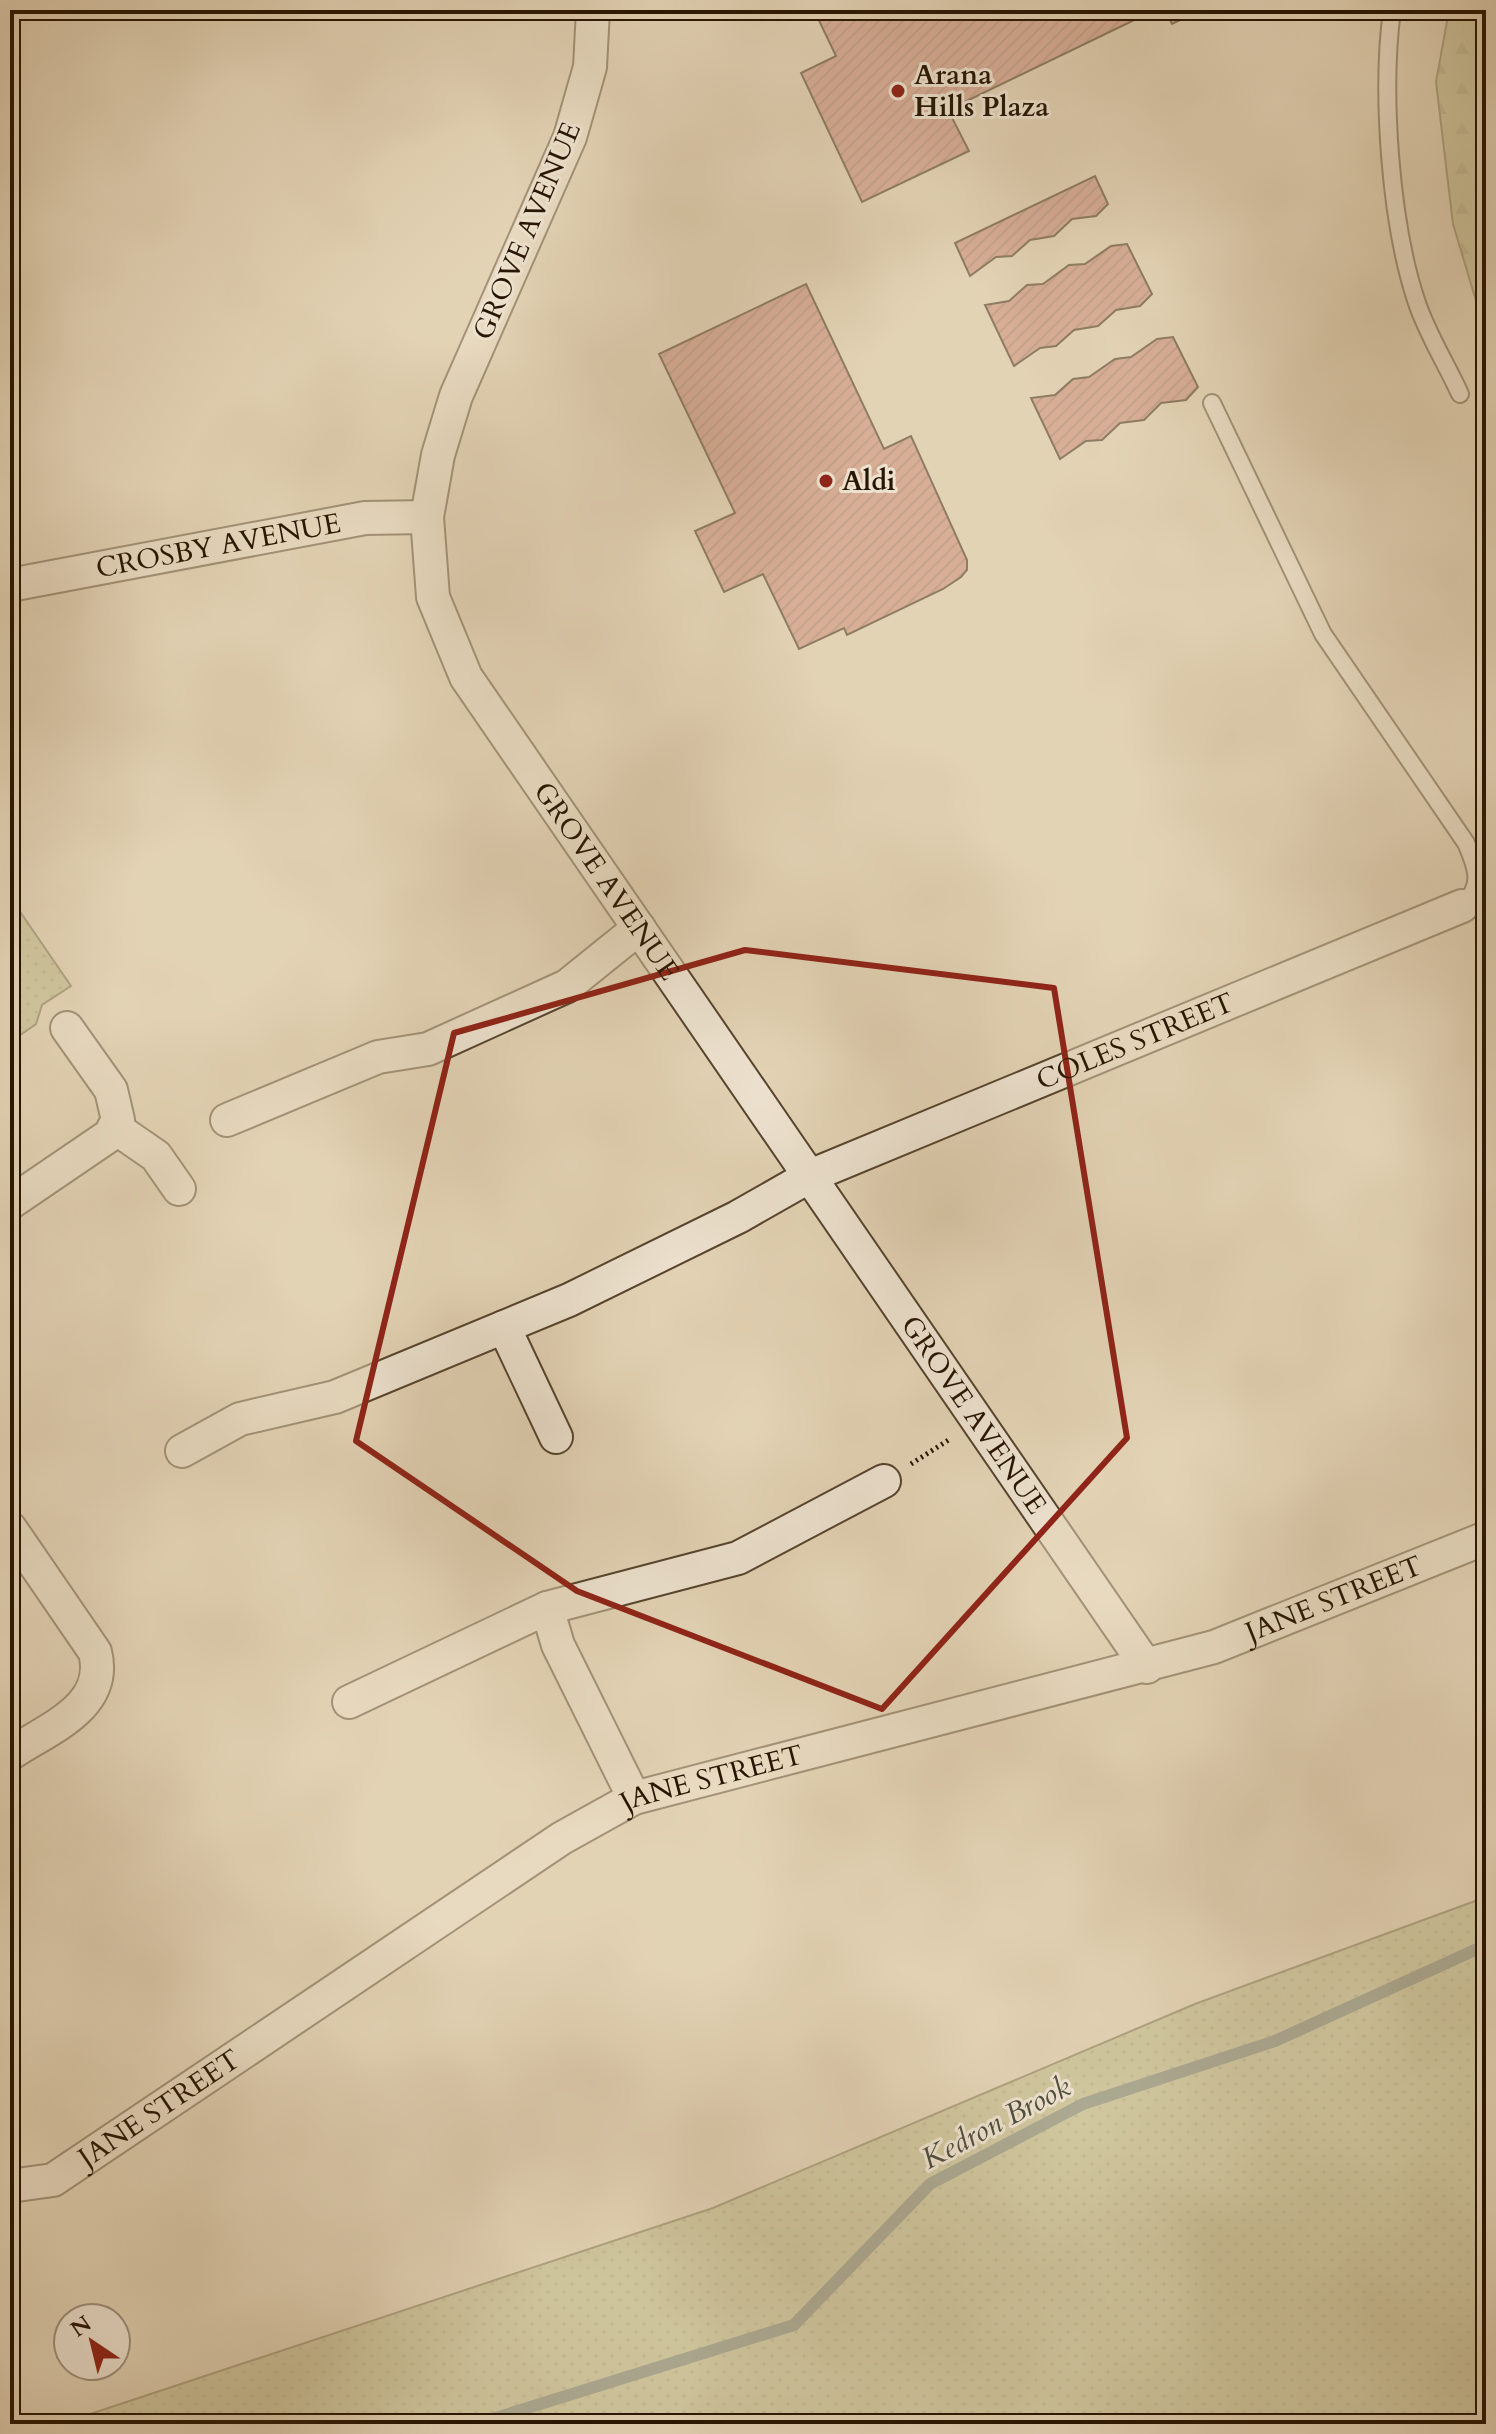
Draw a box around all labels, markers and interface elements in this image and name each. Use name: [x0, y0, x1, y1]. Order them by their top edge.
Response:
place label: Arana Hills Plaza: [914, 56, 1049, 126]
marker: Arana Hills Plaza: [889, 82, 907, 100]
street label: GROVE AVENUE: [464, 116, 590, 346]
place label: Aldi: [842, 462, 895, 500]
marker: Aldi: [817, 472, 835, 490]
street label: CROSBY AVENUE: [93, 504, 344, 587]
street label: GROVE AVENUE: [525, 774, 688, 988]
street label: COLES STREET: [1031, 984, 1240, 1099]
street label: GROVE AVENUE: [892, 1308, 1055, 1522]
street label: JANE STREET: [1236, 1547, 1428, 1653]
street label: JANE STREET: [610, 1736, 807, 1823]
street label: JANE STREET: [68, 2041, 248, 2179]
water label: Kedron Brook: [914, 2066, 1078, 2180]
north arrow: [52, 2302, 132, 2382]
text: N: [65, 2309, 98, 2344]

